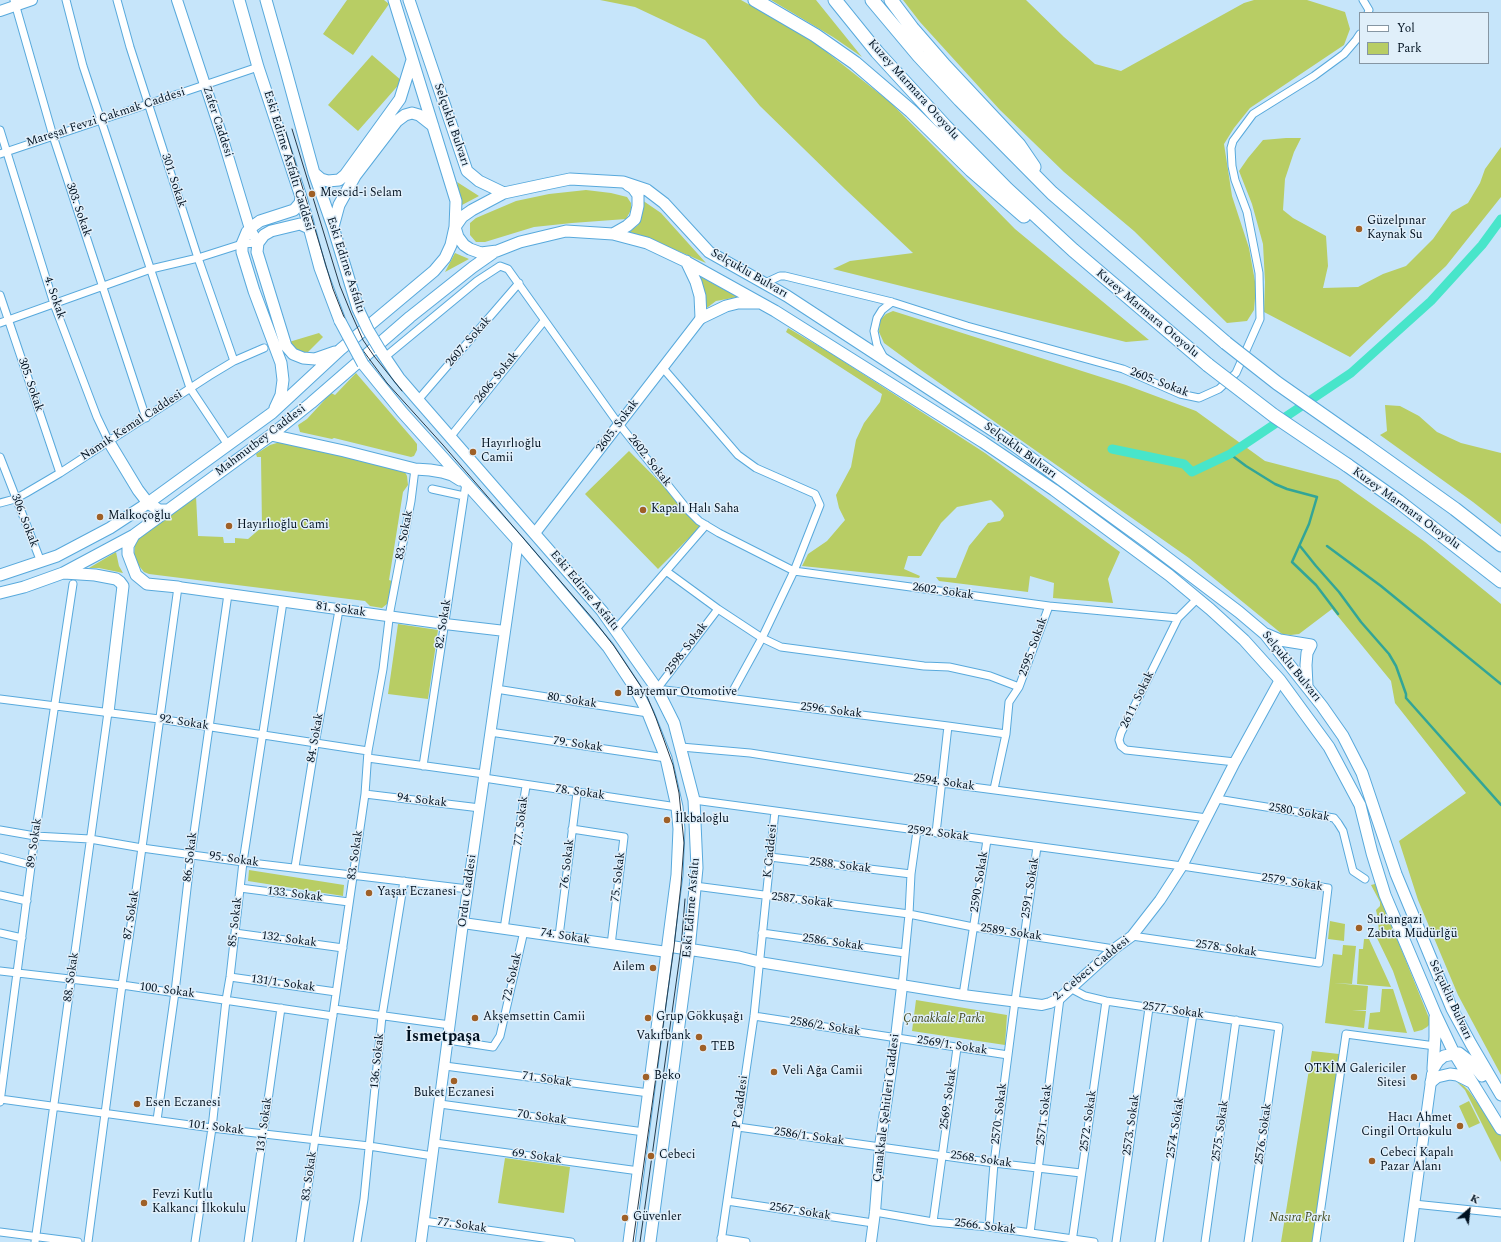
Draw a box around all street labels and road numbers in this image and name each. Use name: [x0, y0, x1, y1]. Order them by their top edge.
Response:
street label: Kuzey Marmara Otoyolu: [864, 37, 962, 143]
street label: Selçuklu Bulvarı: [430, 82, 472, 168]
street label: Mareşal Fevzi Çakmak Caddesi: [25, 85, 187, 151]
street label: Zafer Caddesi: [199, 85, 235, 159]
street label: Eski Edirne Asfaltı Caddesi: [260, 89, 316, 233]
street label: 301. Sokak: [157, 152, 189, 210]
street label: 303. Sokak: [62, 181, 94, 239]
street label: Eski Edirne Asfaltı: [323, 215, 367, 315]
street label: Selçuklu Bulvarı: [708, 246, 790, 302]
street label: Kuzey Marmara Otoyolu: [1093, 267, 1201, 361]
street label: 4. Sokak: [40, 275, 68, 321]
street label: 2607. Sokak: [443, 314, 495, 370]
street label: 2606. Sokak: [472, 349, 522, 407]
street label: 305. Sokak: [14, 356, 46, 414]
street label: 2605. Sokak: [1127, 365, 1191, 401]
street label: Namık Kemal Caddesi: [78, 388, 186, 464]
street label: 2605. Sokak: [594, 397, 642, 455]
street label: Mahmutbey Caddesi: [213, 402, 309, 480]
street label: Selçuklu Bulvarı: [981, 420, 1059, 482]
street label: 2602. Sokak: [624, 432, 674, 490]
street label: Kuzey Marmara Otoyolu: [1349, 465, 1463, 553]
street label: 306. Sokak: [7, 492, 41, 550]
street label: 83. Sokak: [393, 509, 417, 561]
street label: Eski Edirne Asfaltı: [546, 548, 622, 634]
street label: 2602. Sokak: [911, 581, 975, 603]
street label: 82. Sokak: [433, 598, 455, 650]
street label: 81. Sokak: [315, 599, 367, 621]
street label: 2595. Sokak: [1017, 615, 1051, 679]
street label: 2598. Sokak: [663, 620, 711, 678]
street label: Selçuklu Bulvarı: [1258, 629, 1324, 705]
street label: 2611. Sokak: [1118, 669, 1158, 731]
street label: 80. Sokak: [546, 690, 598, 712]
street label: 2596. Sokak: [799, 700, 863, 722]
street label: 92. Sokak: [158, 712, 210, 734]
street label: 84. Sokak: [305, 712, 327, 764]
street label: 79. Sokak: [552, 734, 604, 756]
street label: 2594. Sokak: [912, 772, 976, 794]
street label: 78. Sokak: [554, 782, 606, 804]
street label: 94. Sokak: [396, 791, 448, 811]
street label: 77. Sokak: [512, 795, 532, 847]
street label: 2580. Sokak: [1267, 801, 1331, 825]
street label: 89. Sokak: [24, 817, 46, 869]
street label: K Caddesi: [761, 823, 781, 879]
street label: 2592. Sokak: [906, 823, 970, 845]
street label: 83. Sokak: [345, 829, 367, 881]
street label: 86. Sokak: [181, 831, 201, 883]
street label: 76. Sokak: [558, 838, 578, 890]
street label: 95. Sokak: [208, 849, 260, 871]
street label: 2590. Sokak: [968, 850, 992, 914]
street label: 75. Sokak: [609, 851, 629, 903]
street label: Ordu Caddesi: [456, 854, 480, 928]
street label: 2588. Sokak: [808, 855, 872, 877]
street label: 2591. Sokak: [1019, 856, 1043, 920]
street label: Eski Edirne Asfaltı: [680, 857, 704, 959]
street label: 2579. Sokak: [1260, 871, 1324, 895]
street label: 133. Sokak: [266, 884, 324, 906]
street label: 87. Sokak: [121, 889, 143, 941]
street label: 2587. Sokak: [770, 890, 834, 912]
street label: 85. Sokak: [226, 896, 246, 948]
street label: 2589. Sokak: [979, 922, 1043, 944]
street label: 74. Sokak: [539, 926, 591, 948]
street label: 132. Sokak: [260, 929, 318, 951]
street label: 2586. Sokak: [801, 932, 865, 954]
street label: 2. Cebeci Caddesi: [1051, 934, 1133, 1004]
street label: 2578. Sokak: [1194, 938, 1258, 960]
street label: 88. Sokak: [61, 951, 83, 1003]
street label: 72. Sokak: [500, 951, 526, 1003]
street label: Selçuklu Bulvarı: [1425, 958, 1475, 1042]
street label: 131/1. Sokak: [250, 972, 316, 996]
street label: 100. Sokak: [138, 980, 196, 1002]
street label: 2577. Sokak: [1141, 1000, 1205, 1022]
street label: 2586/2. Sokak: [789, 1014, 861, 1040]
street label: 136. Sokak: [368, 1032, 388, 1090]
street label: Çanakkale Şehitleri Caddesi: [871, 1033, 903, 1183]
street label: 2569/1. Sokak: [916, 1033, 988, 1059]
street label: 2569. Sokak: [938, 1067, 960, 1131]
street label: 71. Sokak: [521, 1069, 573, 1091]
street label: P Caddesi: [730, 1075, 752, 1129]
street label: 2570. Sokak: [989, 1082, 1011, 1146]
street label: 2571. Sokak: [1034, 1083, 1056, 1147]
street label: 2572. Sokak: [1078, 1089, 1100, 1153]
street label: 2573. Sokak: [1121, 1093, 1143, 1157]
street label: 131. Sokak: [254, 1096, 276, 1154]
street label: 2574. Sokak: [1164, 1096, 1188, 1160]
street label: 2575. Sokak: [1210, 1099, 1232, 1163]
street label: 2576. Sokak: [1253, 1102, 1275, 1166]
street label: 70. Sokak: [516, 1107, 568, 1129]
street label: 101. Sokak: [187, 1117, 245, 1139]
street label: 2586/1. Sokak: [773, 1125, 845, 1149]
street label: 69. Sokak: [511, 1146, 563, 1168]
street label: 2568. Sokak: [949, 1149, 1013, 1171]
street label: 83. Sokak: [299, 1150, 321, 1202]
street label: 2567. Sokak: [768, 1200, 832, 1224]
street label: 77. Sokak: [436, 1215, 488, 1237]
street label: 2566. Sokak: [953, 1216, 1017, 1238]

